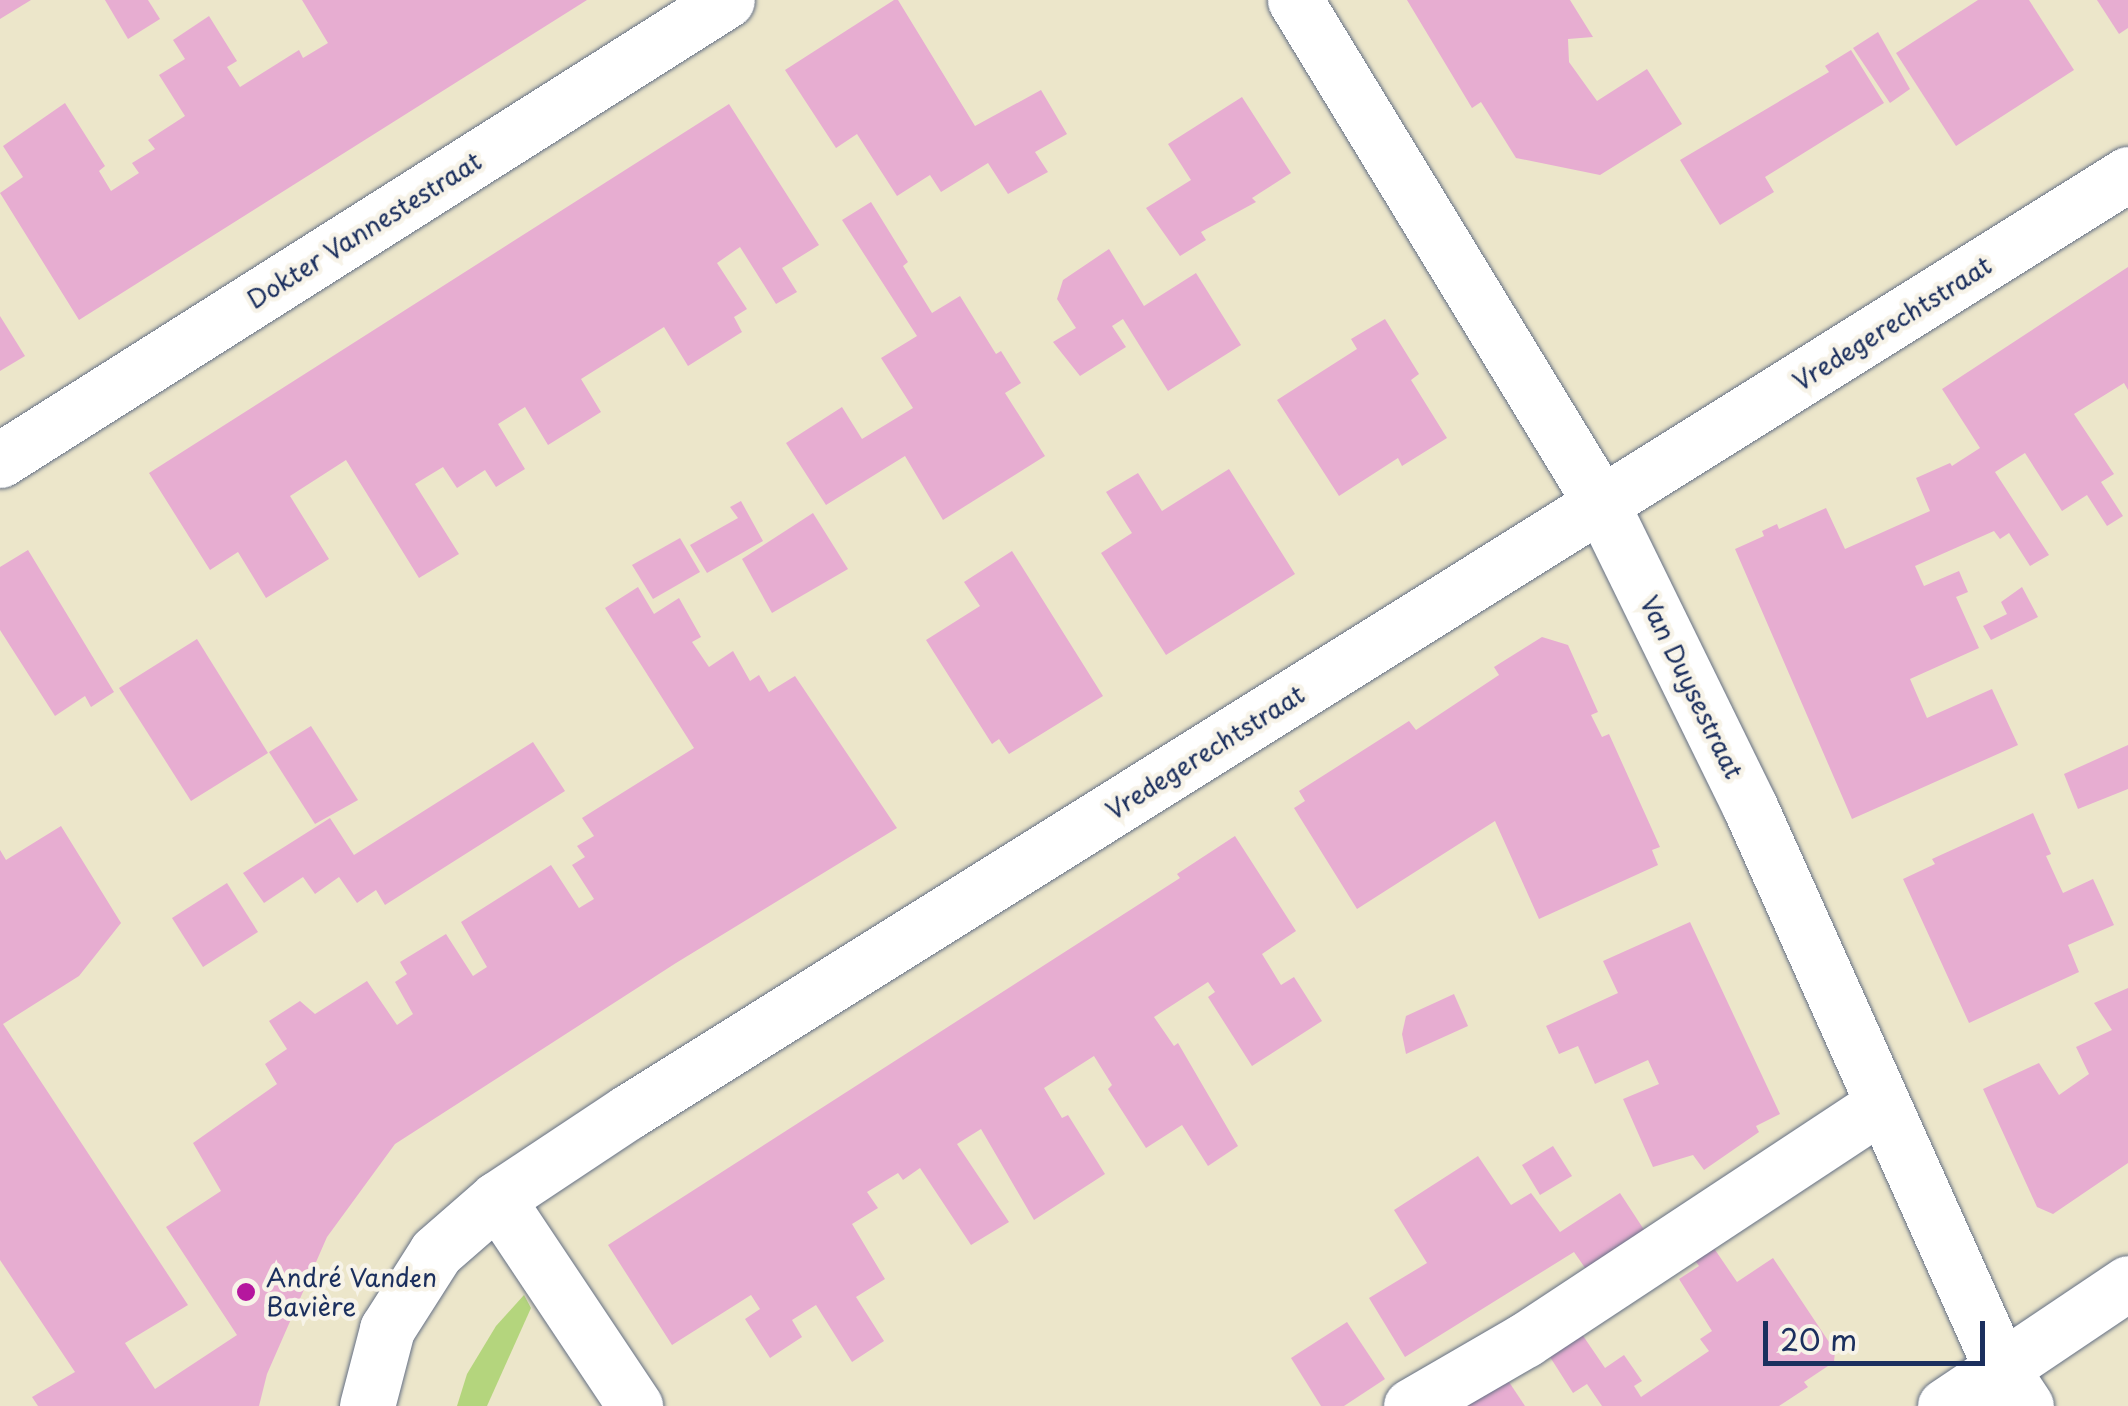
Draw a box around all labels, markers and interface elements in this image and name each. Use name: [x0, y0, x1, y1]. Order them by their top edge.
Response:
street label: Dokter Vannestestraat: [241, 145, 487, 315]
street label: Vredegerechtstraat: [1787, 250, 1997, 396]
street label: Van Duysestraat: [1635, 591, 1749, 783]
street label: Vredegerechtstraat: [1100, 679, 1310, 825]
place label: André Vanden Bavière: [266, 1263, 436, 1322]
marker: André Vanden Bavière: [235, 1281, 257, 1303]
scale bar: [1768, 1301, 1990, 1363]
text: 20 m: [1780, 1316, 1857, 1361]

